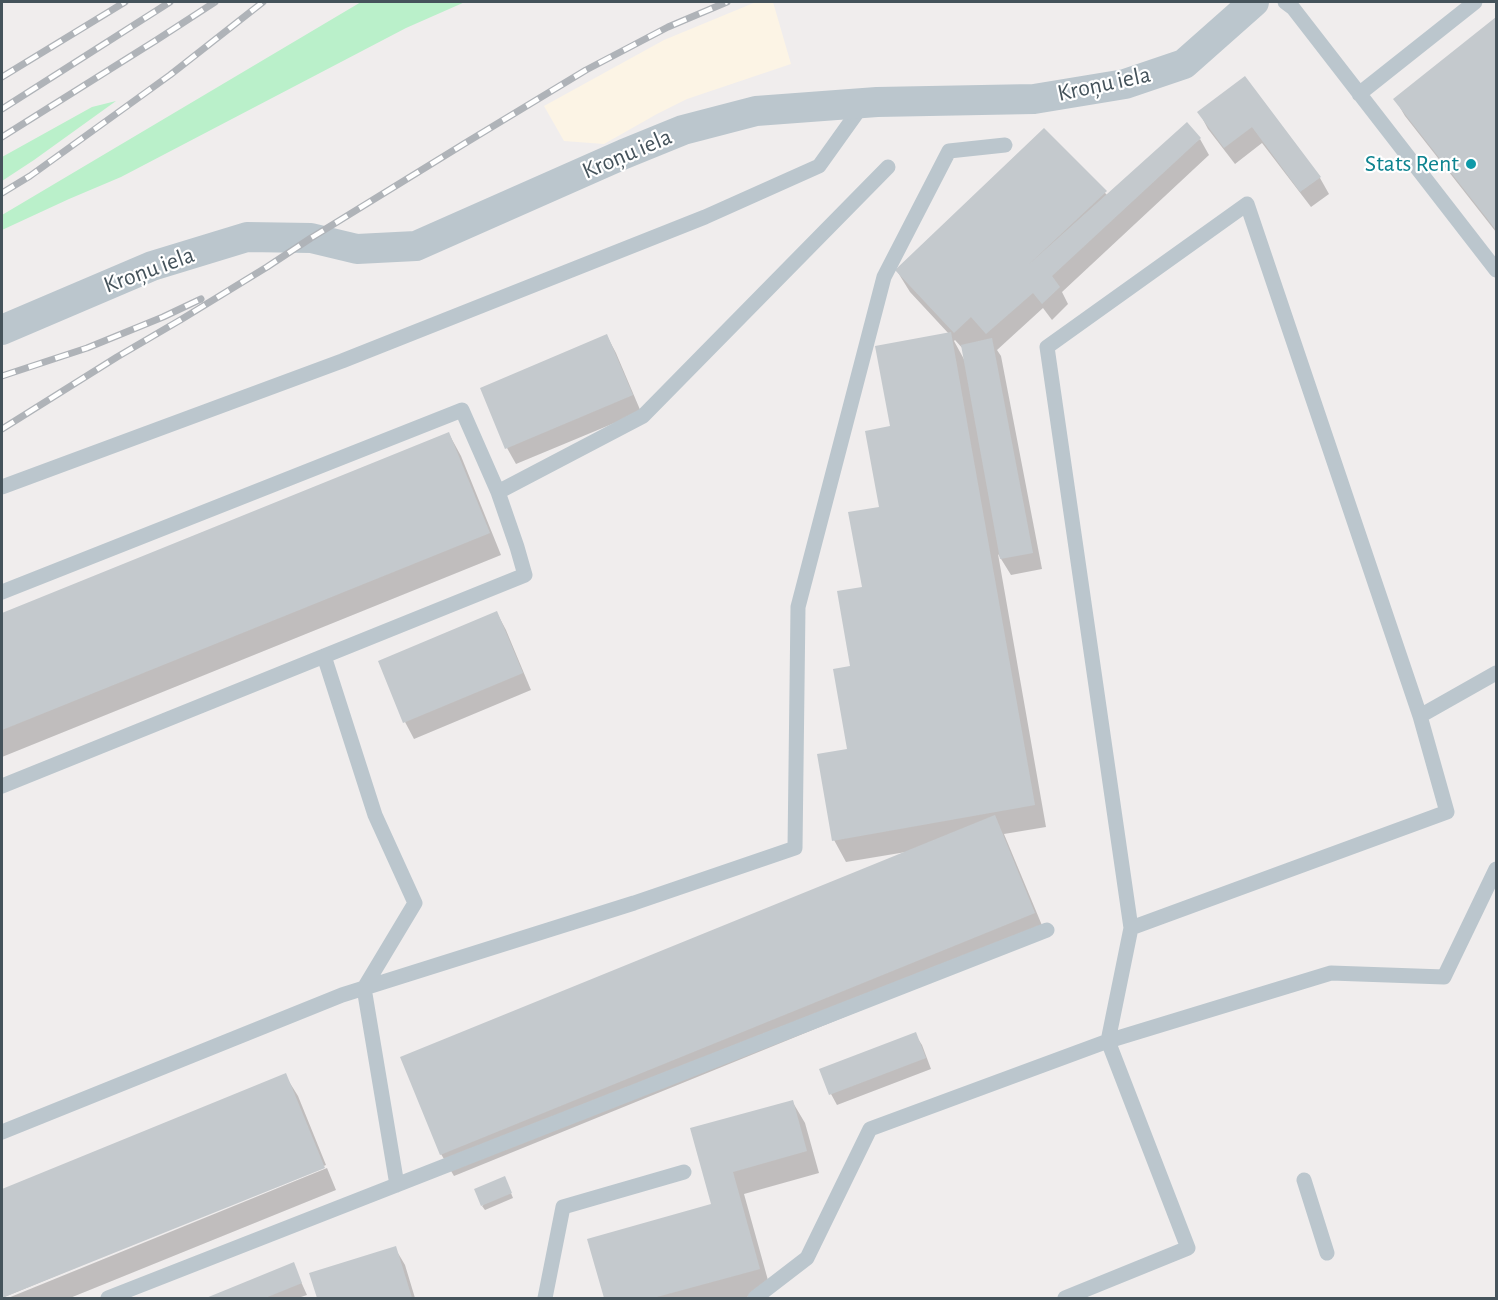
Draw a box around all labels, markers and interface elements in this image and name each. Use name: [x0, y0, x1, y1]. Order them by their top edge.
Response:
street label: Kroņu iela: [1055, 60, 1153, 108]
street label: Kroņu iela: [578, 122, 676, 186]
place label: Stats Rent: [1365, 150, 1459, 178]
marker: Stats Rent: [1464, 157, 1478, 171]
street label: Kroņu iela: [100, 240, 198, 300]

